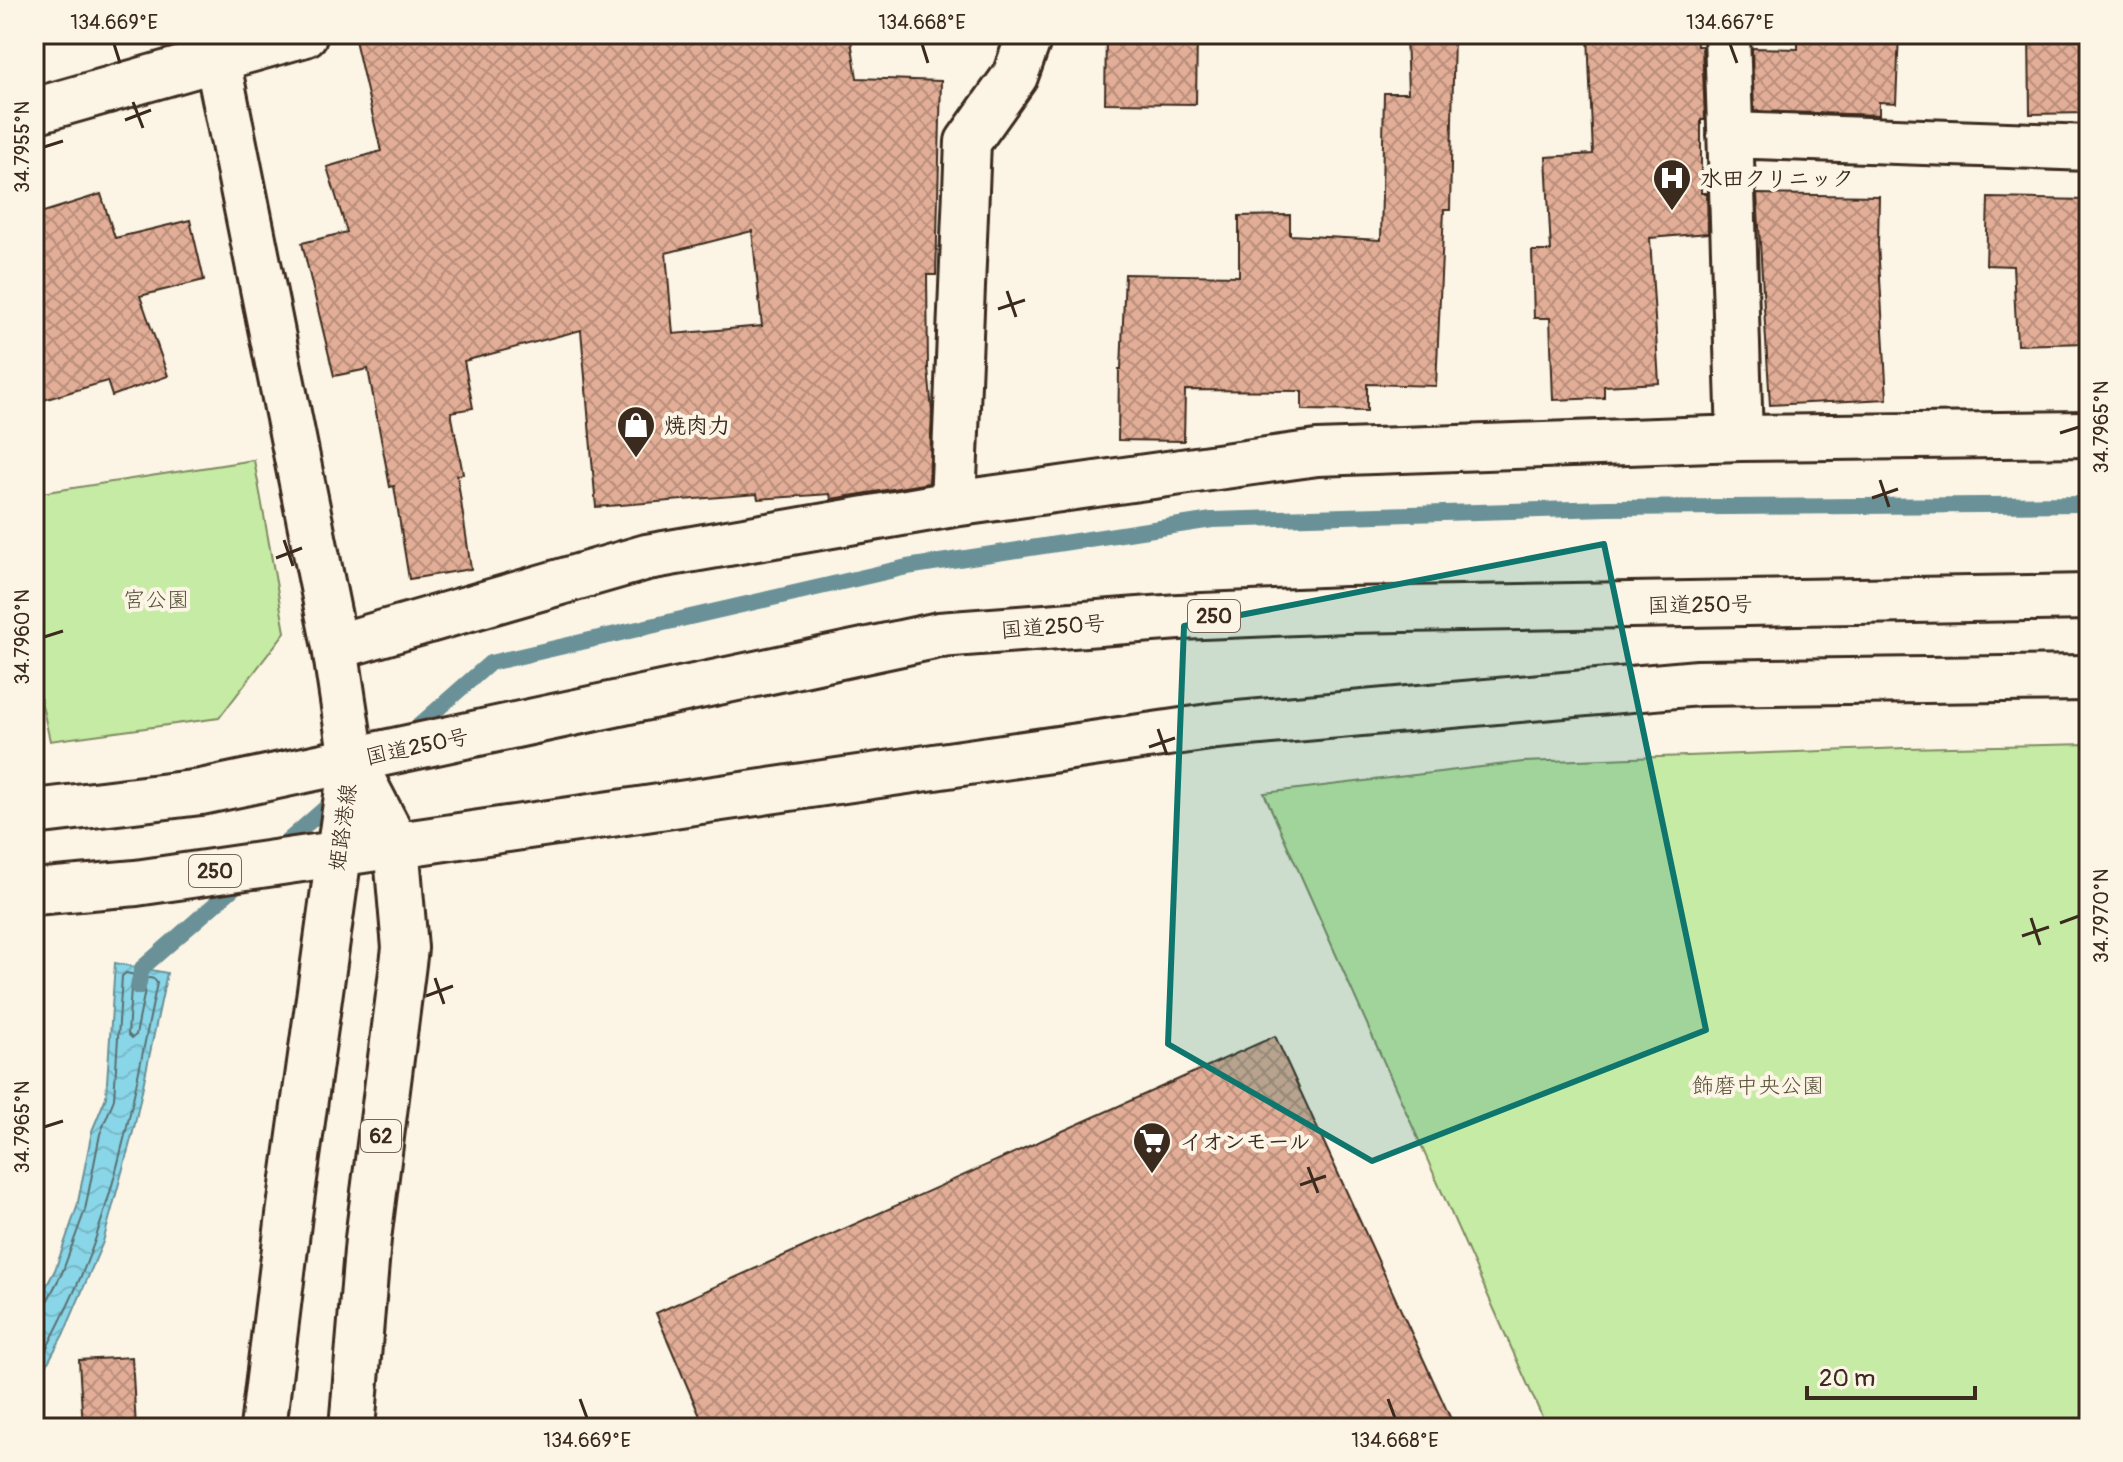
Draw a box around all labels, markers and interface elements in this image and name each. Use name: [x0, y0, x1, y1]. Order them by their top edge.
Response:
text: 134.669°E: [70, 10, 158, 35]
text: 134.668°E: [878, 10, 966, 35]
text: 134.667°E: [1686, 10, 1774, 35]
text: 34.7955°N: [10, 101, 35, 193]
hospital icon: 水田クリニック: [1651, 157, 1693, 212]
place label: 水田クリニック: [1700, 165, 1854, 193]
text: 34.7965°N: [2089, 381, 2114, 473]
shop icon: 焼肉力: [615, 404, 657, 459]
place label: 焼肉力: [664, 412, 730, 440]
park label: 宮公園: [123, 586, 189, 614]
text: 34.7960°N: [10, 589, 35, 685]
street label: 国道250号: [1647, 590, 1753, 620]
road number: 250: [1188, 600, 1240, 632]
street label: 国道250号: [1000, 609, 1107, 645]
street label: 国道250号: [363, 722, 472, 772]
street label: 姫路港線: [323, 782, 363, 873]
road number: 250: [189, 855, 241, 887]
text: 34.7970°N: [2089, 869, 2114, 963]
park label: 飾磨中央公園: [1692, 1072, 1824, 1100]
text: 34.7965°N: [10, 1081, 35, 1173]
road number: 62: [361, 1120, 401, 1152]
supermarket icon: イオンモール: [1131, 1120, 1173, 1175]
place label: イオンモール: [1180, 1128, 1311, 1156]
scale bar: [1807, 1350, 1975, 1400]
text: 20 m: [1819, 1364, 1875, 1393]
text: 134.669°E: [543, 1428, 631, 1453]
text: 134.668°E: [1351, 1428, 1439, 1453]

